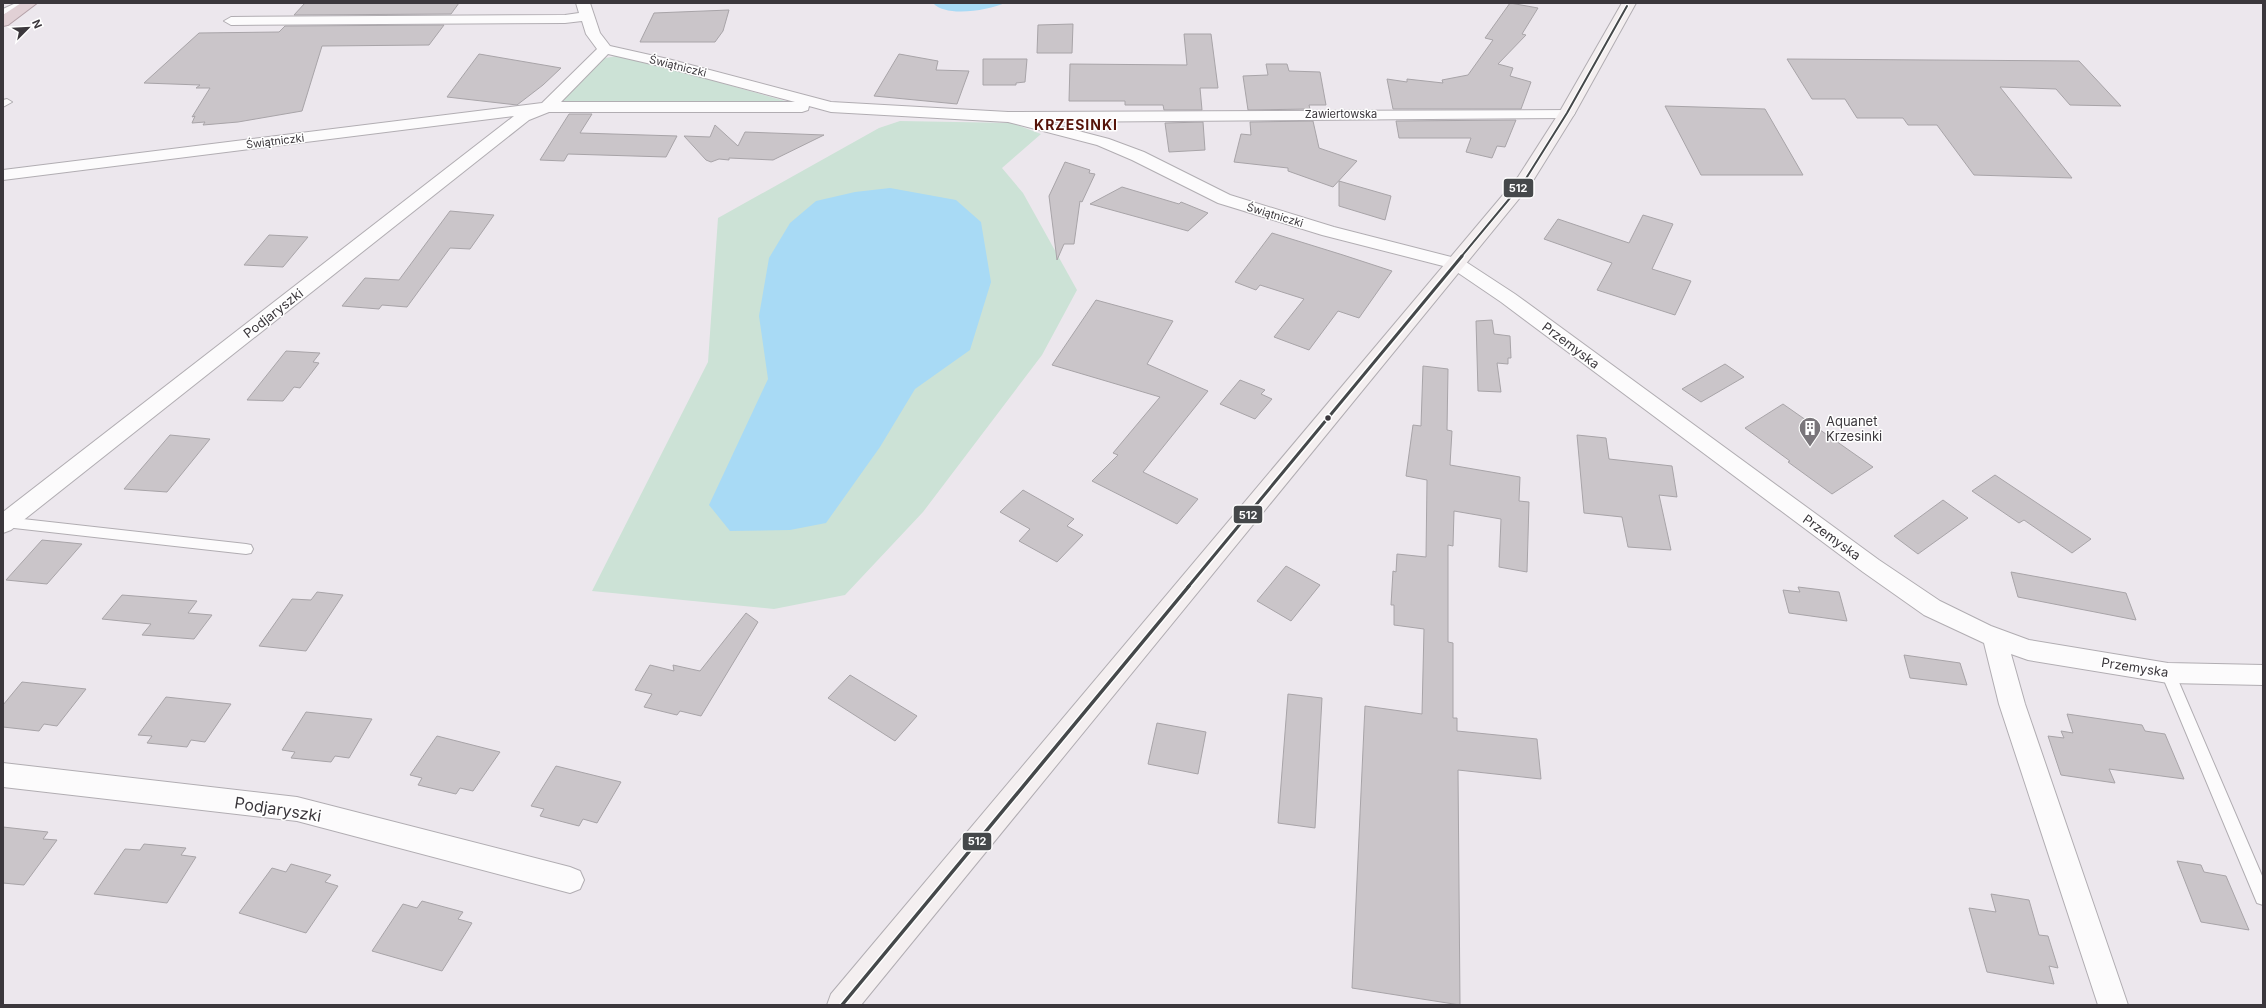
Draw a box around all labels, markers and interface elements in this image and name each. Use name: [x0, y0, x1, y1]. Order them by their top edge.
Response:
north arrow: [8, 8, 48, 48]
text: N: [29, 17, 45, 31]
street label: Świątniczki: [648, 52, 708, 80]
street label: Zawiertowska: [1305, 107, 1377, 121]
district label: KRZESINKI: [1034, 116, 1118, 133]
street label: Świątniczki: [245, 130, 305, 152]
line badge: 512: [1503, 178, 1534, 198]
text: 512: [1509, 181, 1527, 195]
street label: Świątniczki: [1245, 200, 1305, 230]
street label: Podjaryszki: [240, 285, 306, 341]
street label: Przemyska: [1539, 318, 1603, 372]
unlabelled marker: [1323, 413, 1333, 423]
place label: Aquanet Krzesinki: [1826, 413, 1882, 444]
building icon: Aquanet Krzesinki: [1797, 415, 1823, 448]
line badge: 512: [1233, 505, 1263, 524]
text: 512: [1239, 508, 1257, 522]
street label: Przemyska: [1800, 511, 1864, 563]
street label: Przemyska: [2100, 654, 2170, 680]
street label: Podjaryszki: [233, 792, 323, 826]
line badge: 512: [962, 832, 992, 851]
text: 512: [968, 834, 986, 848]

